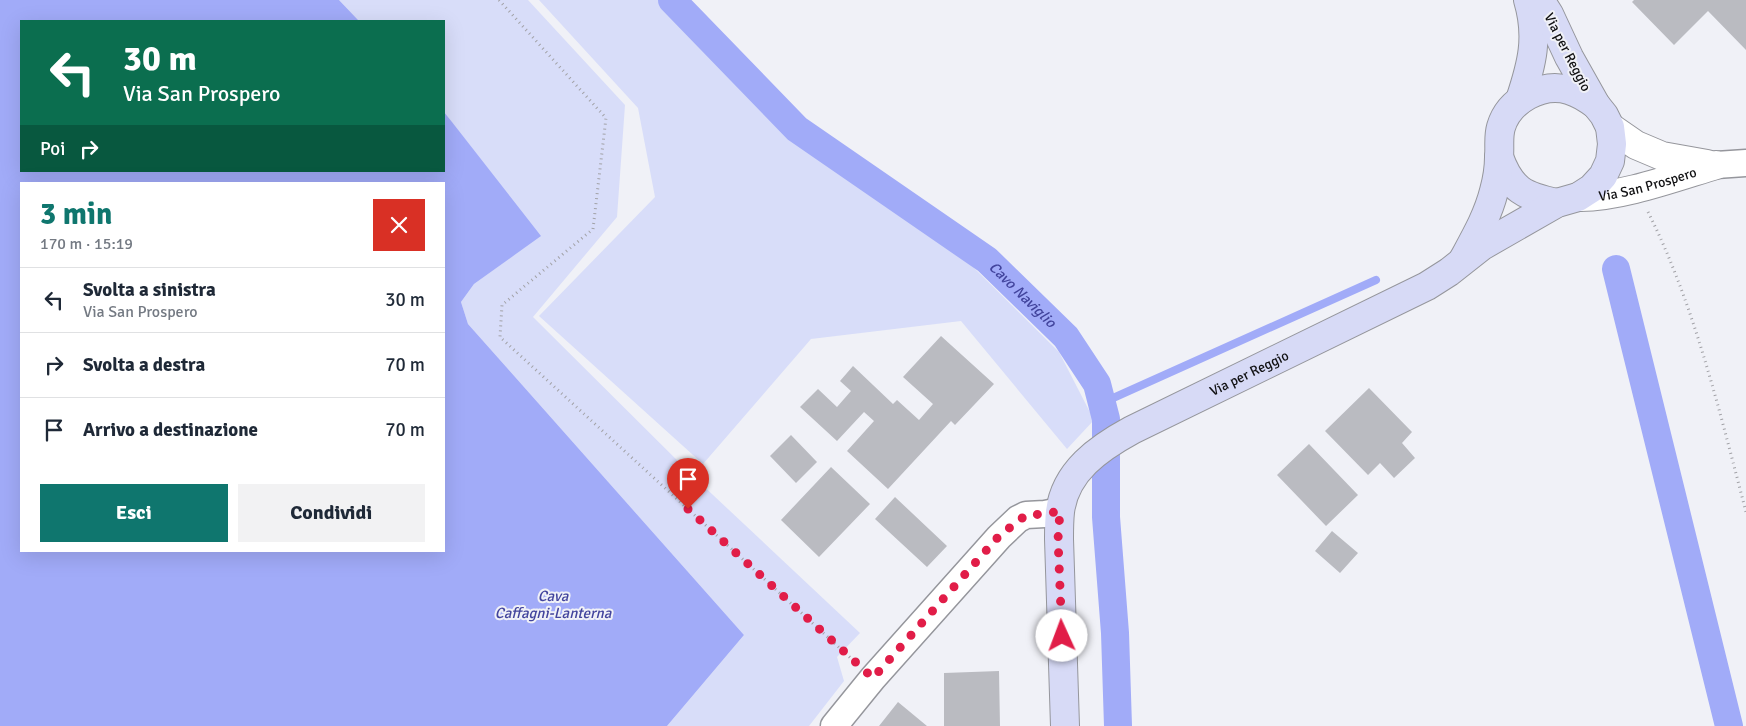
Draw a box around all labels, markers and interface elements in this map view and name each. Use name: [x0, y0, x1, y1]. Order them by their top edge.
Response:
street label: Via per Reggio: [1541, 10, 1595, 94]
text: 30 m: [123, 37, 197, 80]
icon: left: [40, 40, 105, 105]
text: Via San Prospero: [123, 80, 280, 107]
icon: right: [75, 135, 103, 163]
text: Poi: [40, 137, 65, 161]
street label: Via San Prospero: [1598, 164, 1699, 205]
text: 3 min: [40, 196, 112, 233]
button: close: [373, 199, 425, 251]
text: 170 m · 15:19: [40, 234, 133, 254]
water label: Cavo Naviglio: [985, 258, 1061, 332]
text: Svolta a sinistra: [83, 278, 216, 302]
icon: left: [40, 286, 68, 314]
text: 30 m: [385, 288, 425, 312]
text: Via San Prospero: [83, 302, 198, 322]
street label: Via per Reggio: [1207, 347, 1292, 400]
icon: right: [40, 351, 68, 379]
text: Svolta a destra: [83, 353, 205, 377]
text: 70 m: [385, 353, 425, 377]
icon: arrive: [40, 416, 68, 444]
text: Arrivo a destinazione: [83, 418, 258, 442]
text: 70 m: [385, 418, 425, 442]
pin: [667, 458, 709, 509]
icon: arrive: [674, 465, 702, 493]
button: Esci: [40, 484, 228, 542]
button: Condividi: [238, 484, 425, 542]
water label: Cava Caffagni-Lanterna: [495, 587, 612, 622]
position arrow: [1035, 609, 1087, 661]

